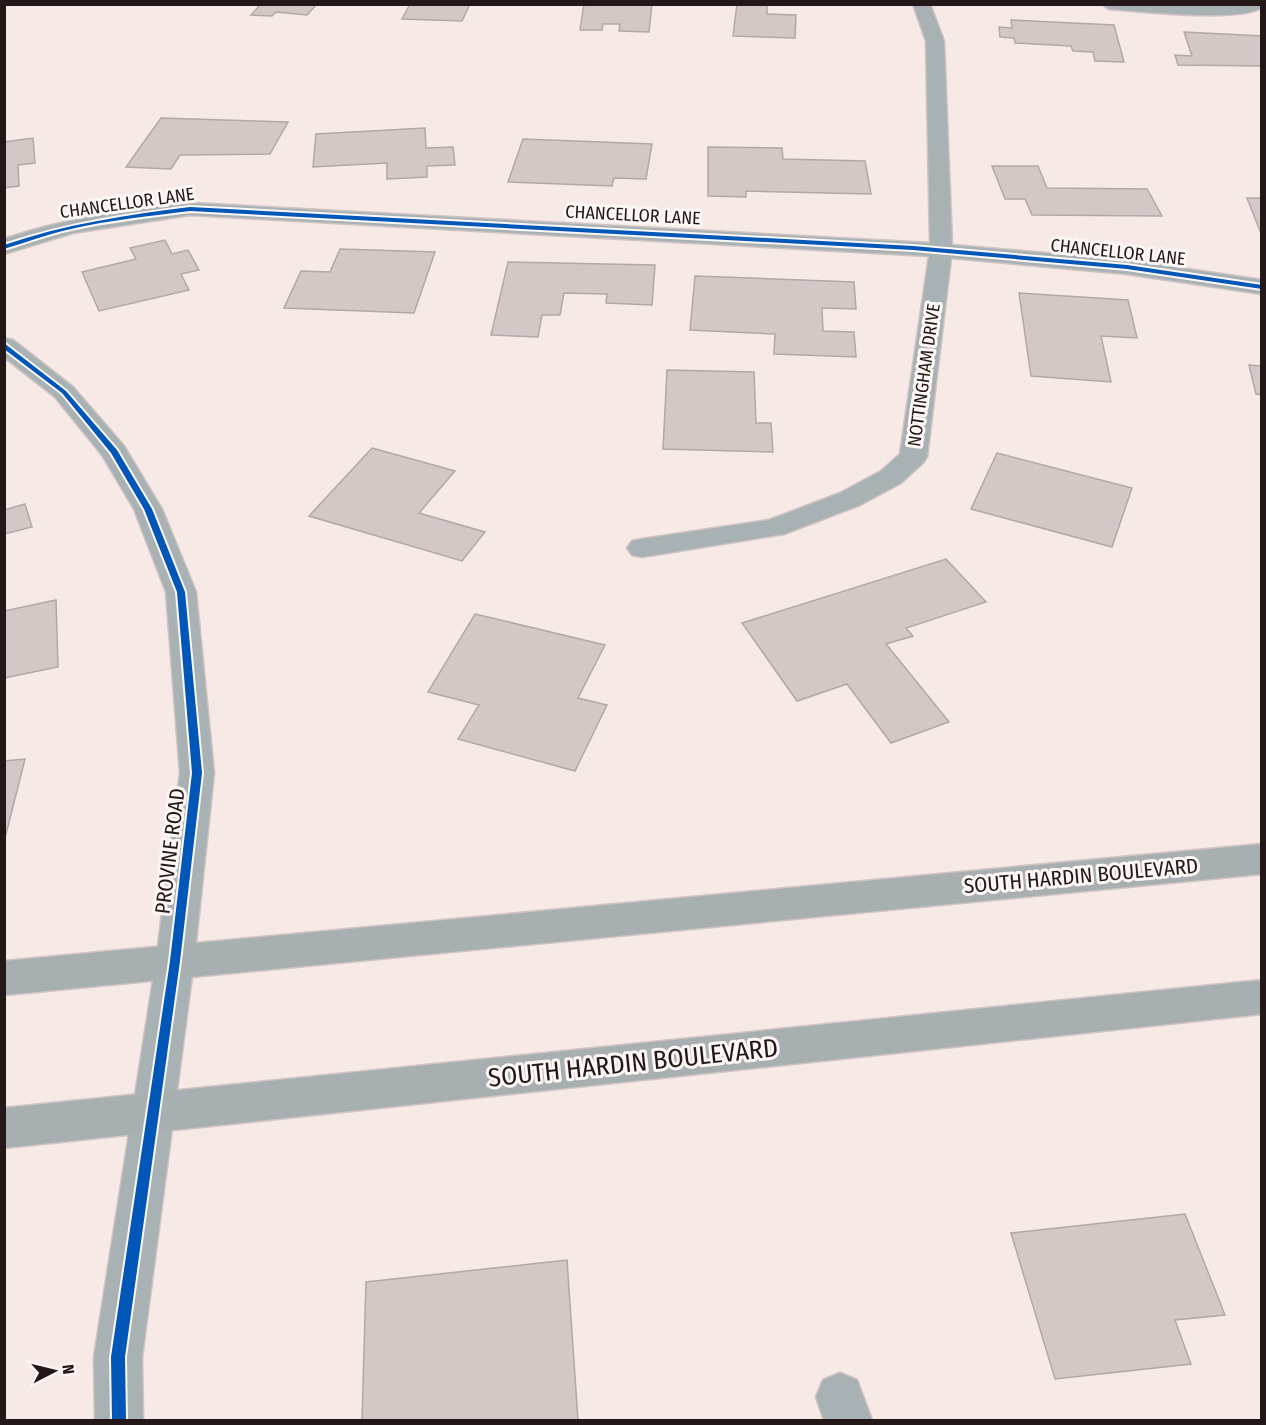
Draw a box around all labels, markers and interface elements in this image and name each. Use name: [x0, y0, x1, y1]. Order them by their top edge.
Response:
street label: CHANCELLOR LANE: [58, 183, 196, 223]
street label: CHANCELLOR LANE: [565, 200, 701, 230]
street label: CHANCELLOR LANE: [1050, 234, 1186, 270]
street label: NOTTINGHAM DRIVE: [903, 302, 945, 448]
street label: PROVINE ROAD: [149, 787, 191, 915]
street label: SOUTH HARDIN BOULEVARD: [963, 853, 1199, 899]
street label: SOUTH HARDIN BOULEVARD: [487, 1032, 779, 1094]
north arrow: [24, 1341, 84, 1401]
text: N: [58, 1363, 78, 1375]

